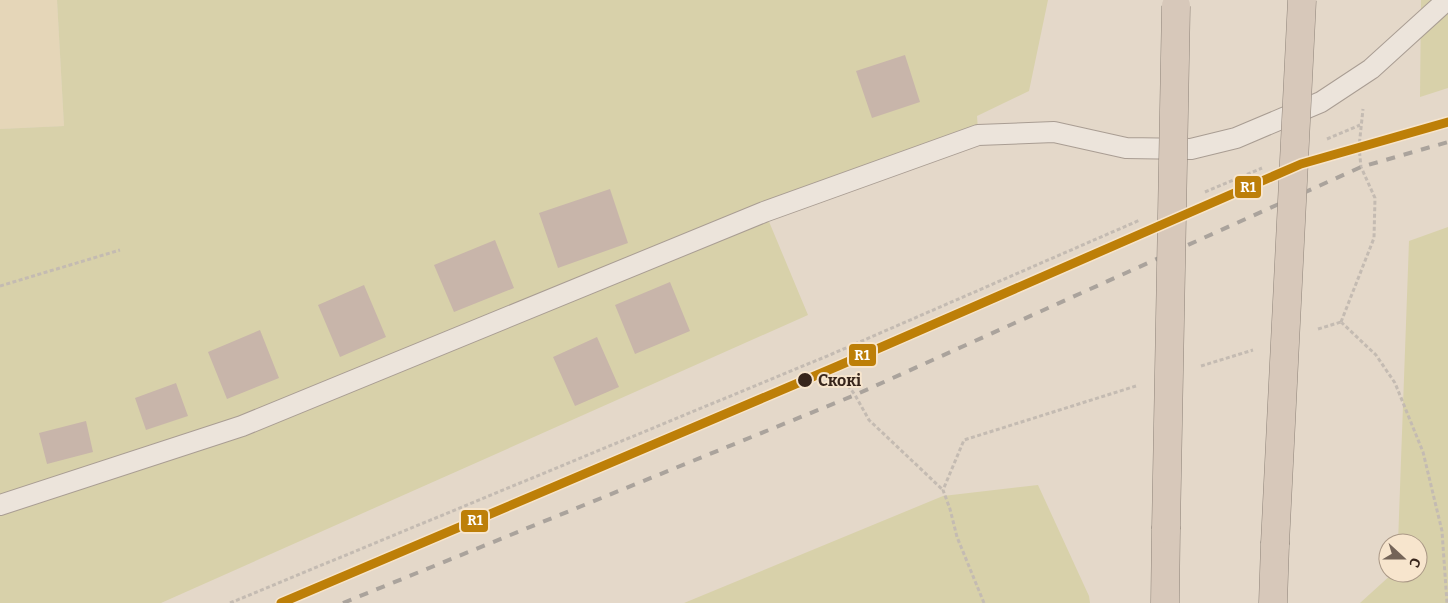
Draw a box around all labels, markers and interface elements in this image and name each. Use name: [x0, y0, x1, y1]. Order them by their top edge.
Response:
line badge: R1: [1234, 175, 1262, 199]
text: R1: [1240, 179, 1256, 196]
line badge: R1: [848, 343, 877, 367]
text: R1: [854, 347, 870, 364]
marker: Скокі: [796, 371, 814, 389]
place label: Скокі: [818, 371, 861, 390]
line badge: R1: [460, 509, 489, 533]
text: R1: [467, 512, 483, 529]
north arrow: [1378, 533, 1428, 583]
text: С: [1405, 555, 1424, 570]

